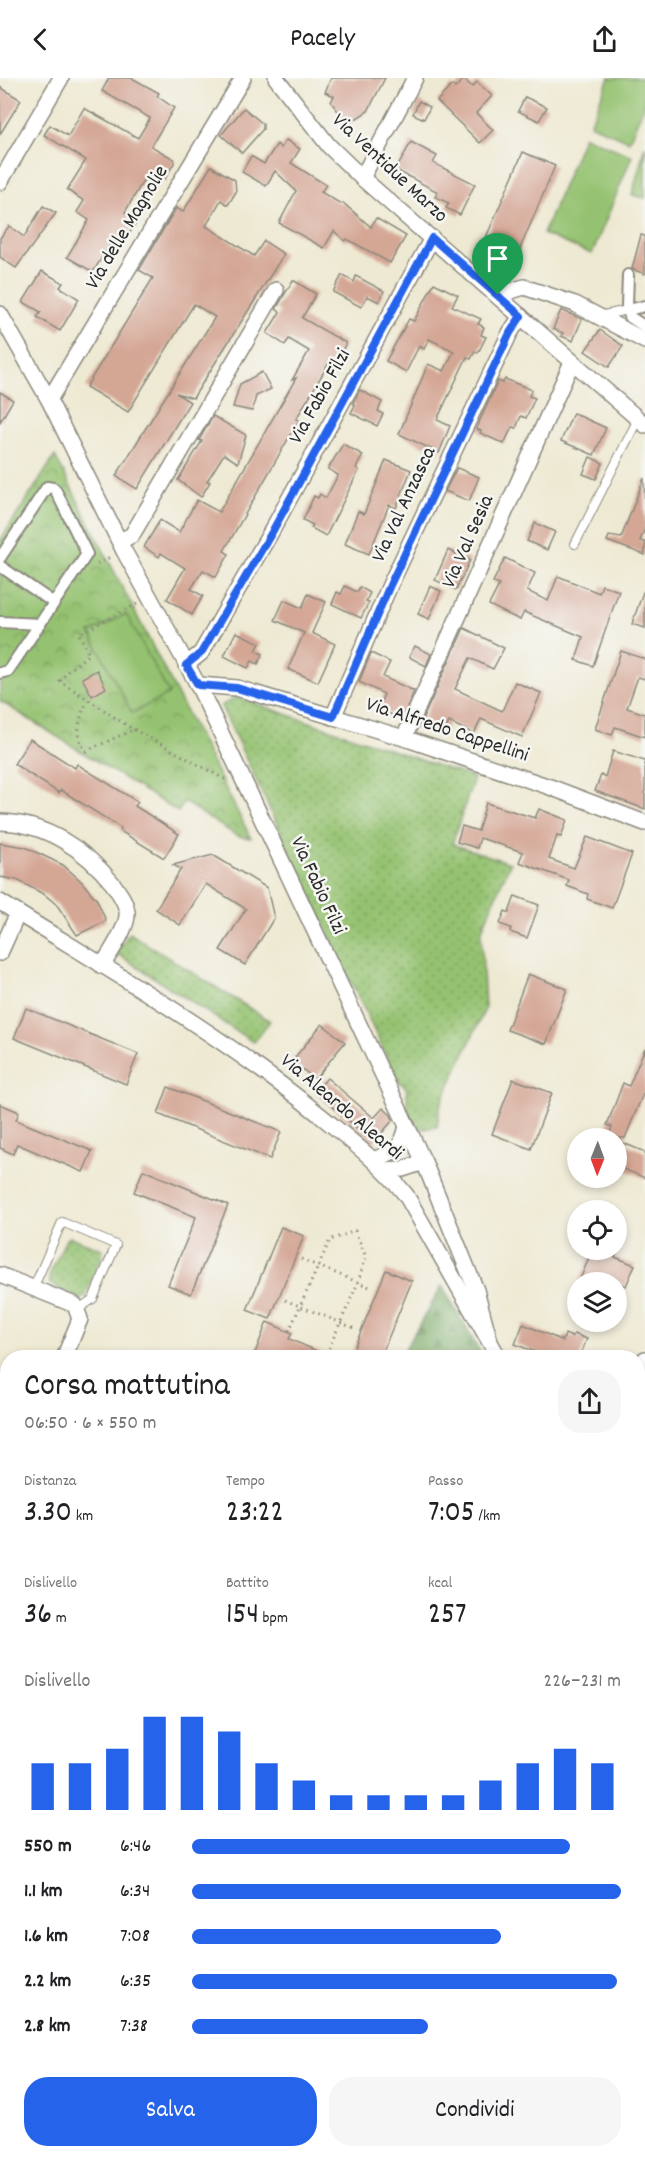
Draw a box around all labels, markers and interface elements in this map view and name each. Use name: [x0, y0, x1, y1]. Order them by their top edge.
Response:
text: Pacely: [290, 20, 355, 59]
icon: back: [24, 23, 57, 56]
icon: share: [588, 23, 621, 56]
street label: Via Ventidue Marzo: [324, 107, 454, 231]
street label: Via delle Magnolie: [79, 160, 177, 296]
pin: [472, 233, 523, 295]
icon: arrive: [481, 242, 514, 275]
street label: Via Fabio Filzi: [282, 344, 360, 450]
street label: Via Val Anzasca: [365, 441, 445, 568]
street label: Via Val Sesia: [435, 489, 503, 594]
street label: Via Alfredo Cappellini: [362, 691, 532, 772]
street label: Via Fabio Filzi: [281, 832, 353, 940]
street label: Via Aleardo Aleardi: [273, 1047, 409, 1169]
north arrow: [567, 1128, 627, 1188]
map controls: [567, 1128, 627, 1332]
button: locate: [567, 1200, 627, 1260]
button: layers: [567, 1272, 627, 1332]
text: Corsa mattutina: [24, 1364, 230, 1411]
button: share: [558, 1370, 621, 1433]
text: 06:50 · 6 × 550 m: [24, 1410, 156, 1438]
text: Distanza: [24, 1470, 76, 1493]
text: Tempo: [226, 1470, 265, 1493]
text: Passo: [428, 1470, 463, 1493]
text: 3.30: [24, 1493, 72, 1536]
text: 23:22: [226, 1493, 284, 1536]
text: 7:05: [428, 1493, 475, 1536]
text: km: [72, 1505, 93, 1528]
text: /km: [475, 1505, 501, 1528]
text: Dislivello: [24, 1572, 77, 1595]
text: Battito: [226, 1572, 269, 1595]
text: kcal: [428, 1572, 452, 1595]
text: 36: [24, 1595, 52, 1638]
text: 154: [226, 1595, 259, 1638]
text: 257: [428, 1595, 467, 1638]
text: m: [52, 1607, 67, 1630]
text: bpm: [259, 1607, 288, 1630]
text: Dislivello: [24, 1668, 90, 1696]
text: 226–231 m: [543, 1668, 621, 1696]
text: 550 m: [24, 1833, 72, 1861]
text: 6:46: [120, 1833, 151, 1861]
text: 1.1 km: [24, 1878, 63, 1906]
text: 6:34: [120, 1878, 150, 1906]
text: 1.6 km: [24, 1923, 68, 1951]
text: 7:08: [120, 1923, 150, 1951]
text: 2.2 km: [24, 1968, 71, 1996]
text: 6:35: [120, 1968, 151, 1996]
text: 2.8 km: [24, 2013, 71, 2041]
text: 7:38: [120, 2013, 148, 2041]
button: Salva: [24, 2077, 317, 2146]
button: Condividi: [329, 2077, 621, 2146]

